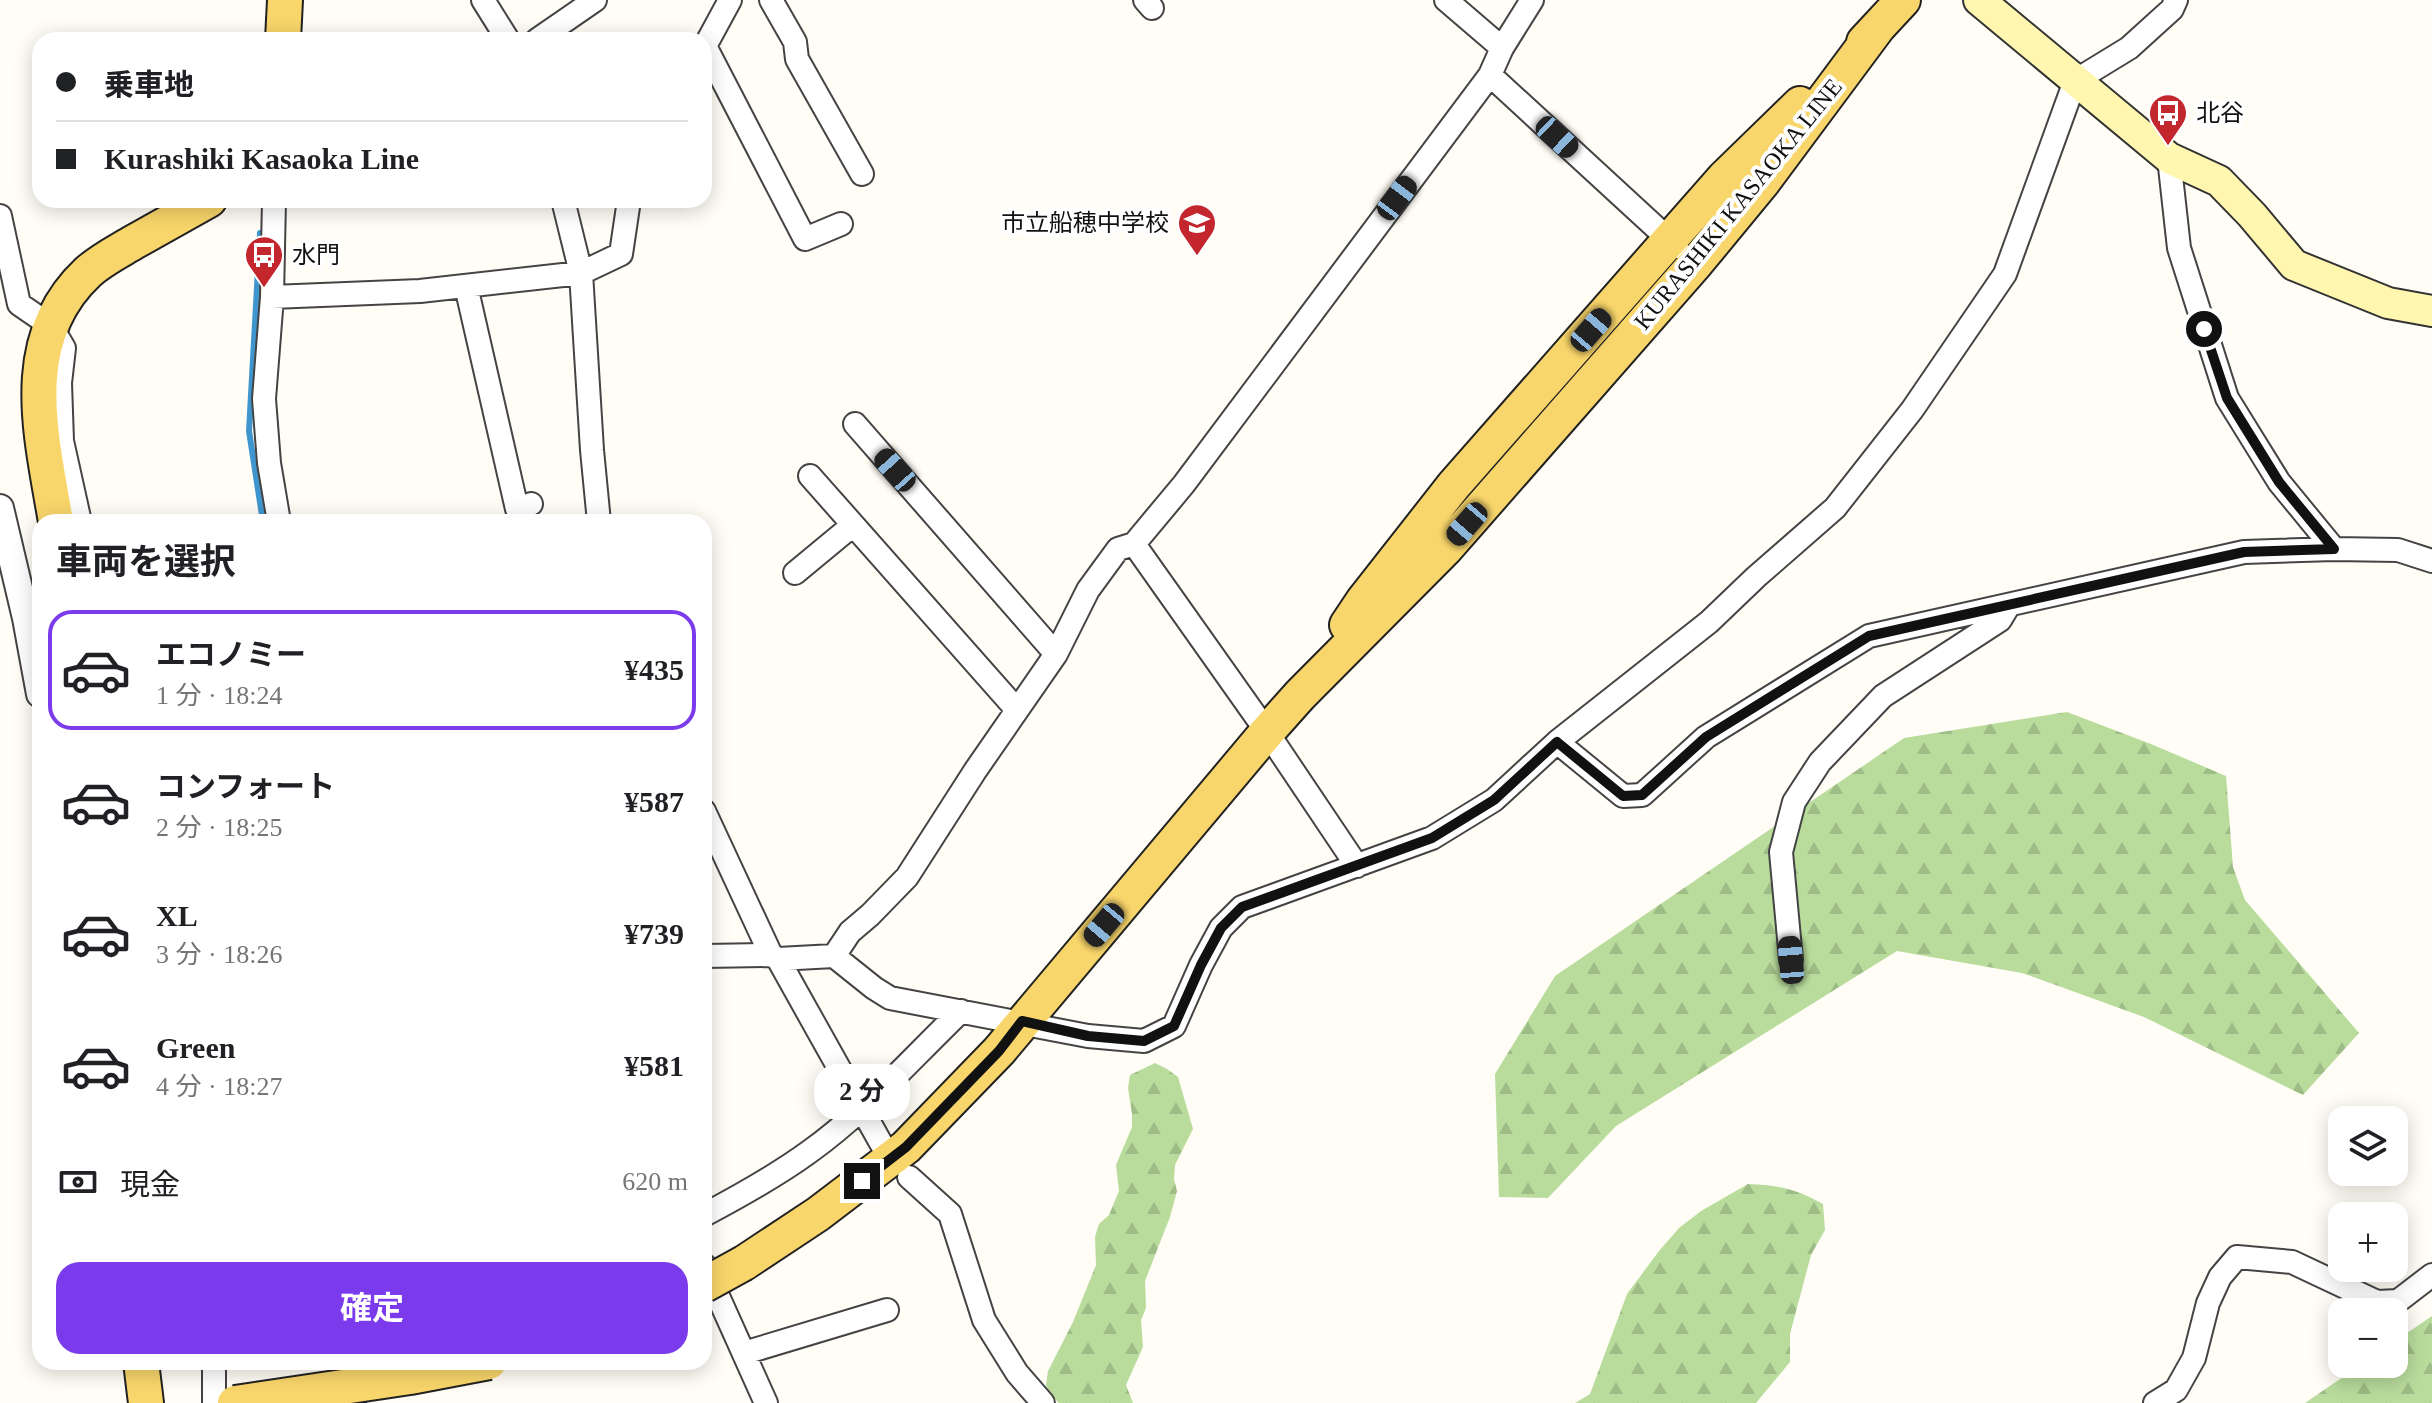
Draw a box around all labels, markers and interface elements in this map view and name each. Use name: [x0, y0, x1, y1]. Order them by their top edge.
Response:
text: 乗車地: [104, 68, 194, 101]
street label: KURASHIKI KASAOKA LINE: [1629, 74, 1847, 334]
bus stop icon: 北谷: [2147, 92, 2189, 147]
place label: 北谷: [2196, 100, 2244, 126]
car: [1531, 112, 1583, 162]
text: Kurashiki Kasaoka Line: [104, 142, 419, 175]
car: [1373, 172, 1421, 224]
school or university icon: 市立船穂中学校: [1176, 202, 1218, 257]
place label: 市立船穂中学校: [1001, 210, 1169, 236]
bus stop icon: 水門: [243, 234, 285, 289]
place label: 水門: [292, 242, 340, 268]
car: [1566, 304, 1616, 356]
route start: [2186, 311, 2222, 347]
car: [870, 444, 920, 496]
car: [1442, 498, 1492, 550]
text: 車両を選択: [56, 542, 236, 582]
icon: car: [60, 634, 132, 706]
text: エコノミー: [156, 638, 306, 671]
text: ¥435: [624, 653, 684, 686]
text: 1 分 · 18:24: [156, 681, 282, 710]
icon: car: [60, 766, 132, 838]
text: コンフォート: [156, 770, 335, 803]
text: ¥587: [624, 785, 684, 818]
text: 2 分 · 18:25: [156, 813, 282, 842]
icon: car: [60, 898, 132, 970]
text: XL: [156, 899, 198, 932]
car: [1079, 899, 1129, 951]
text: ¥739: [624, 917, 684, 950]
car: [1777, 935, 1805, 985]
text: 3 分 · 18:26: [156, 940, 282, 969]
icon: car: [60, 1030, 132, 1102]
text: Green: [156, 1031, 235, 1064]
text: ¥581: [624, 1049, 684, 1082]
callout: 2 分: [814, 1065, 910, 1121]
text: 4 分 · 18:27: [156, 1072, 282, 1101]
text: 2 分: [839, 1077, 885, 1106]
map controls: [2328, 1106, 2408, 1378]
button: layers: [2328, 1106, 2408, 1186]
icon: cash: [56, 1160, 100, 1204]
route end: [844, 1163, 880, 1199]
text: 620 m: [622, 1167, 688, 1196]
text: 現金: [120, 1168, 180, 1201]
button: +: [2328, 1202, 2408, 1282]
button: 確定: [56, 1262, 688, 1354]
button: −: [2328, 1298, 2408, 1378]

